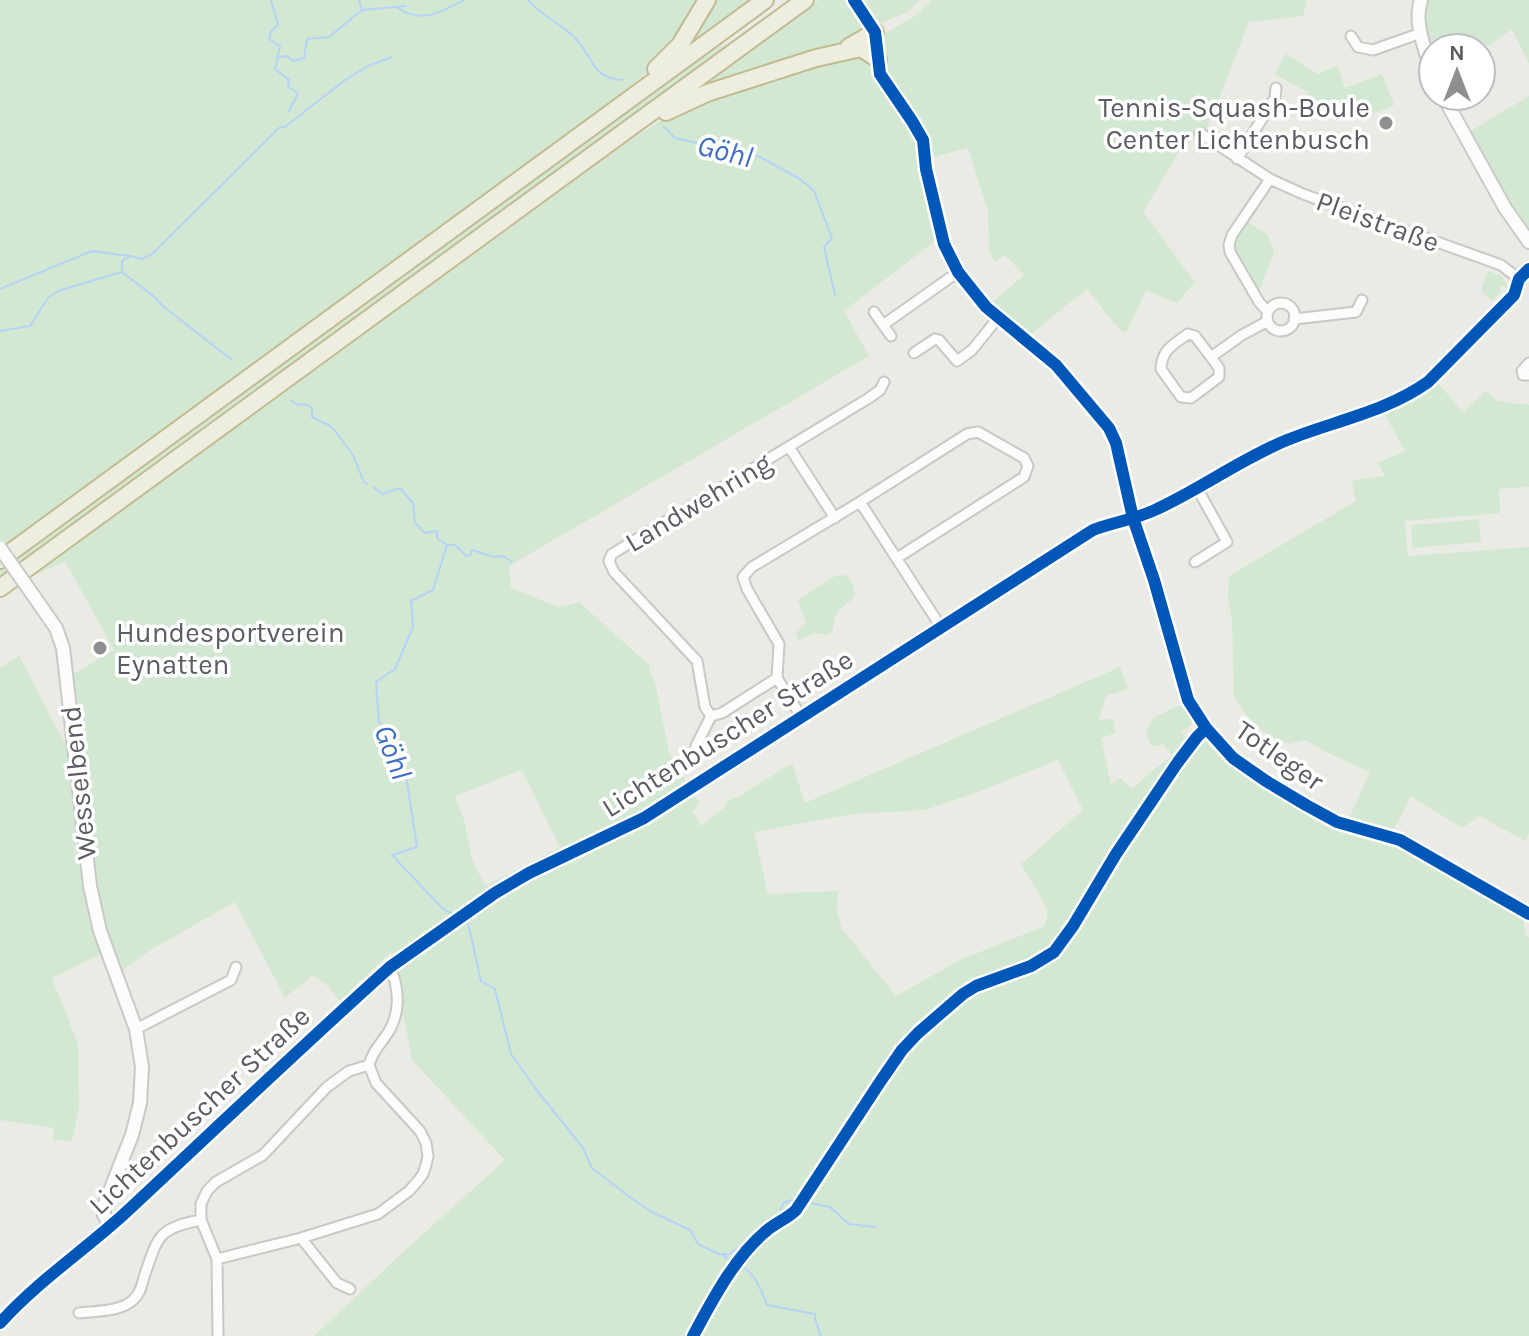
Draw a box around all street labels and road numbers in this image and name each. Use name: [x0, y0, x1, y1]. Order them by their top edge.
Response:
street label: Pleistraße: [1312, 184, 1444, 259]
street label: Landwehring: [619, 446, 778, 559]
street label: Lichtenbuscher Straße: [596, 643, 859, 824]
street label: Wesselbend: [54, 704, 103, 862]
street label: Totleger: [1229, 713, 1331, 798]
street label: Lichtenbuscher Straße: [82, 999, 317, 1221]

